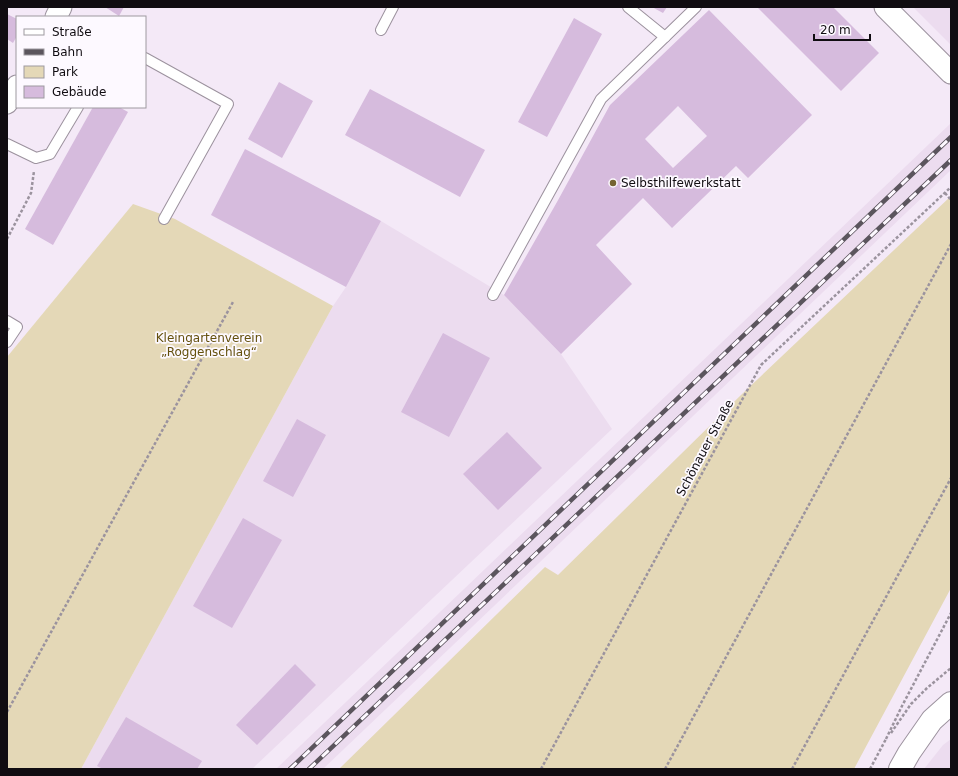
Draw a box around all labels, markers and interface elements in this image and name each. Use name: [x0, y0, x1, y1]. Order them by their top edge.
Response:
legend: [16, 16, 146, 108]
scale bar: [814, 16, 870, 42]
text: 20 m: [820, 23, 851, 37]
text: Straße: [52, 25, 92, 39]
text: Bahn: [52, 45, 83, 59]
text: Park: [52, 65, 78, 79]
text: Gebäude: [52, 85, 106, 99]
place label: Selbsthilfewerkstatt: [621, 176, 741, 190]
marker: Selbsthilfewerkstatt: [608, 178, 618, 188]
park label: Kleingartenverein „Roggenschlag“: [156, 331, 262, 359]
street label: Schönauer Straße: [674, 397, 736, 499]

